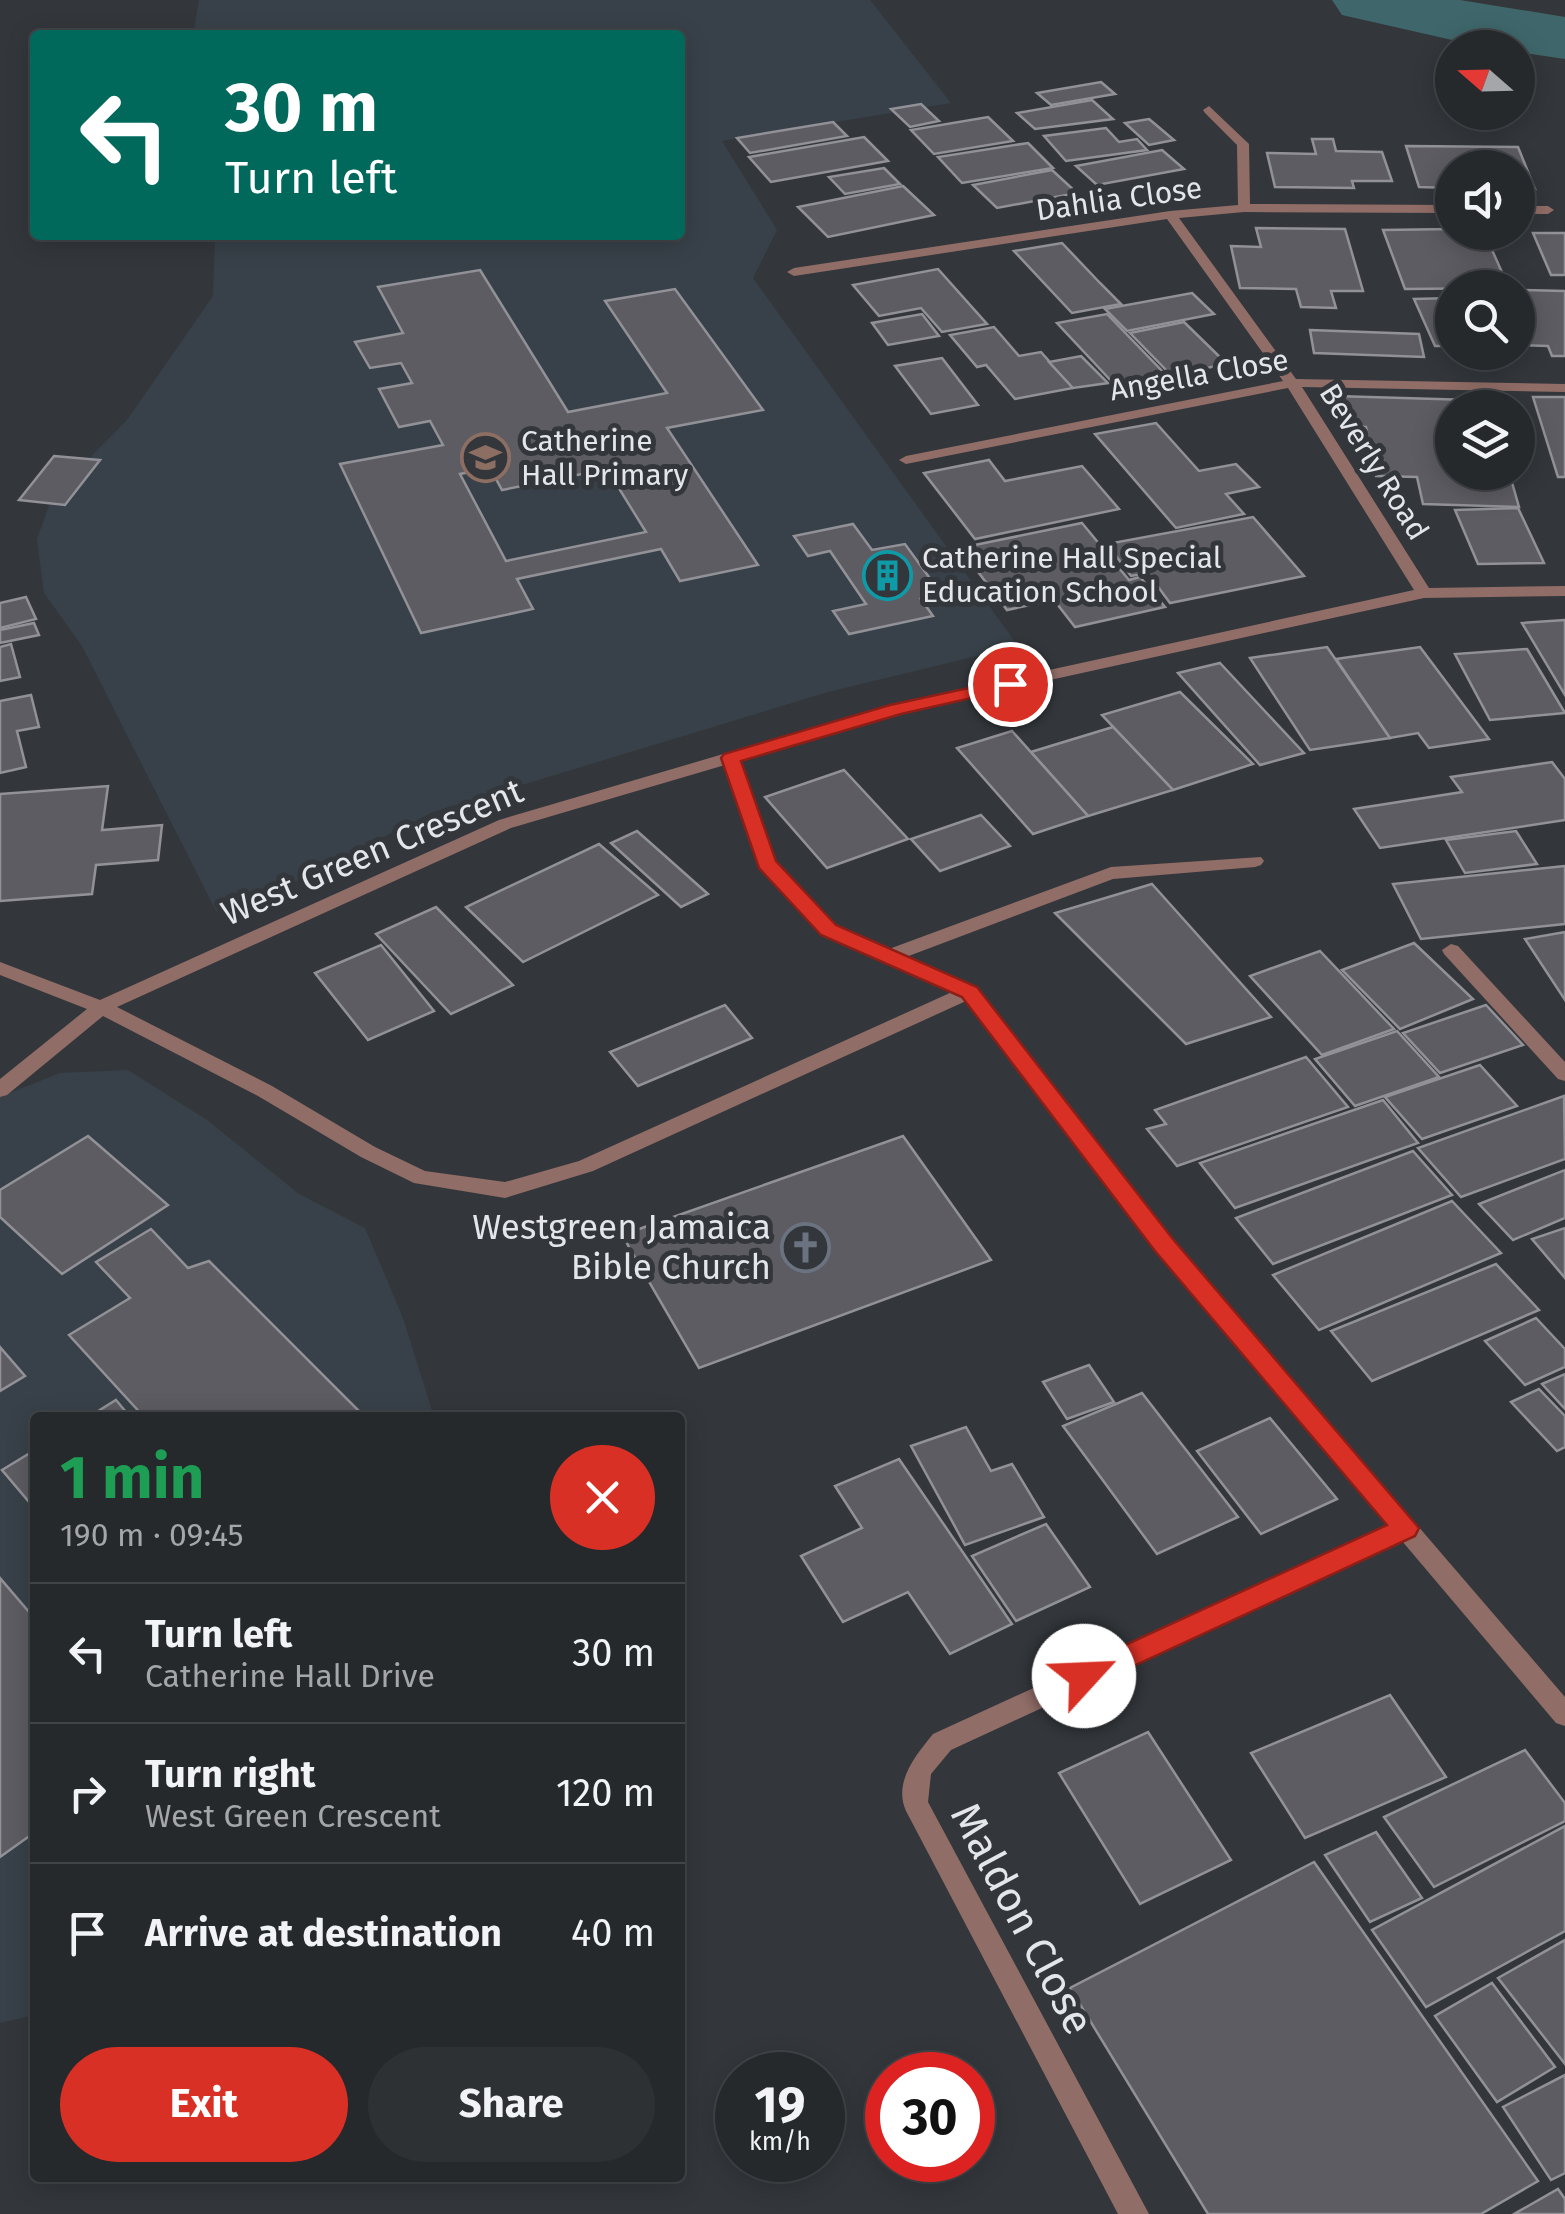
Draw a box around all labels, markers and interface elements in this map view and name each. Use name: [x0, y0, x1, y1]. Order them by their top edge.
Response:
north arrow: [1435, 30, 1535, 130]
map controls: [1435, 30, 1535, 490]
text: 30 m: [225, 66, 378, 150]
icon: left: [60, 70, 190, 200]
button: sound: [1435, 150, 1535, 250]
text: Turn left: [225, 151, 397, 205]
street label: Dahlia Close: [1034, 170, 1204, 228]
button: search: [1435, 270, 1535, 370]
street label: Angella Close: [1107, 342, 1291, 408]
street label: Beverly Road: [1312, 377, 1436, 547]
button: layers: [1435, 390, 1535, 490]
place label: Catherine Hall Primary: [521, 423, 688, 493]
school or university icon: Catherine Hall Primary: [460, 432, 512, 484]
place label: Catherine Hall Special Education School: [922, 540, 1222, 610]
building icon: Catherine Hall Special Education School: [861, 549, 913, 601]
pin: [968, 642, 1053, 727]
icon: arrive: [983, 657, 1038, 712]
street label: West Green Crescent: [215, 769, 529, 935]
place label: Westgreen Jamaica Bible Church: [472, 1206, 771, 1288]
church icon: Westgreen Jamaica Bible Church: [780, 1221, 832, 1273]
text: 1 min: [60, 1442, 204, 1514]
button: close: [550, 1445, 655, 1550]
text: 190 m · 09:45: [60, 1516, 244, 1554]
text: Turn left: [145, 1611, 292, 1657]
position arrow: [1032, 1624, 1136, 1728]
icon: left: [60, 1626, 115, 1681]
text: 30 m: [572, 1630, 655, 1676]
text: Catherine Hall Drive: [145, 1657, 435, 1695]
text: Turn right: [145, 1751, 315, 1797]
icon: right: [60, 1766, 115, 1821]
text: 120 m: [556, 1770, 655, 1816]
street label: Maldon Close: [940, 1795, 1104, 2043]
text: West Green Crescent: [145, 1797, 441, 1835]
icon: arrive: [60, 1906, 115, 1961]
text: Arrive at destination: [145, 1910, 502, 1956]
text: 40 m: [571, 1910, 655, 1956]
button: Exit: [60, 2047, 348, 2162]
button: Share: [368, 2047, 655, 2162]
speed limit sign: 30: [865, 2052, 995, 2182]
text: 19: [754, 2075, 806, 2135]
text: km/h: [749, 2127, 811, 2157]

